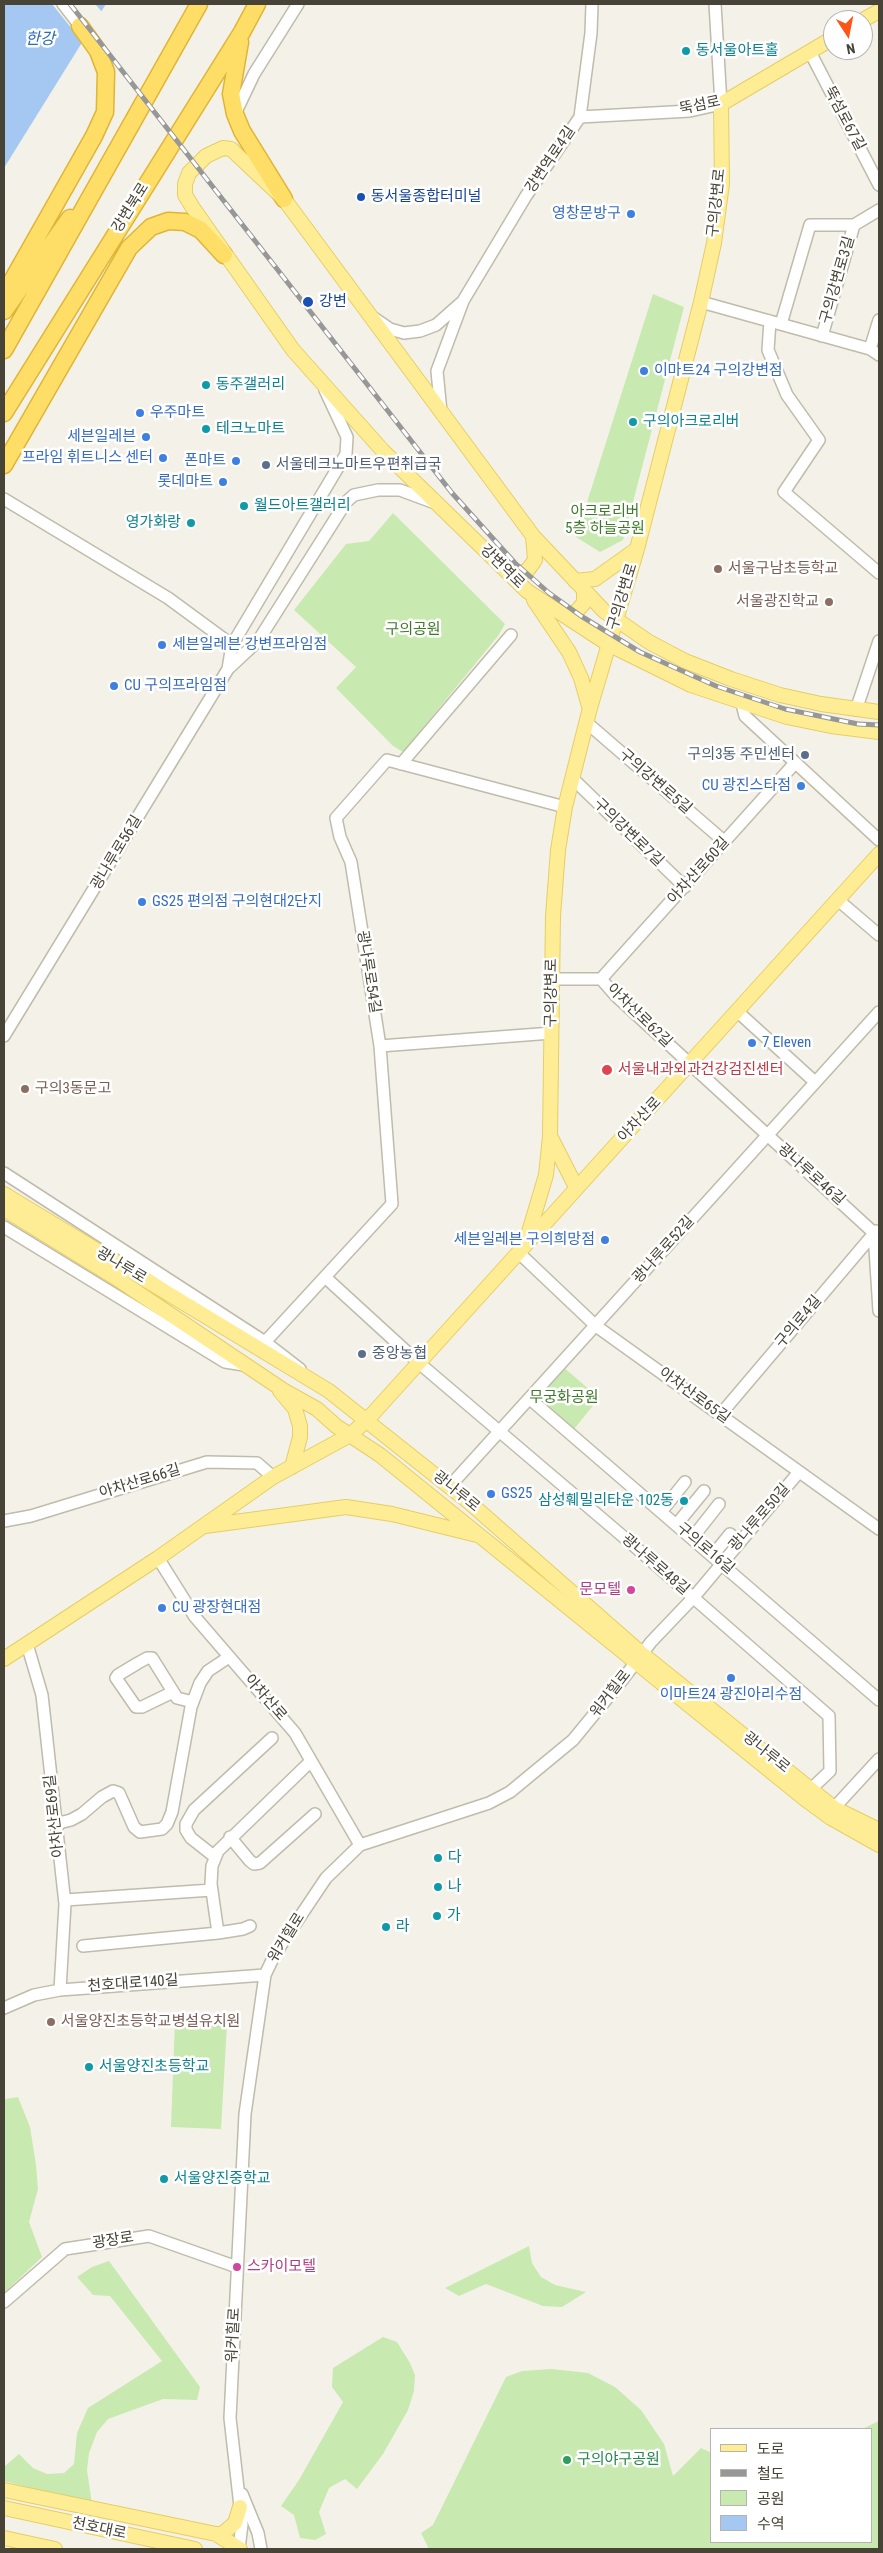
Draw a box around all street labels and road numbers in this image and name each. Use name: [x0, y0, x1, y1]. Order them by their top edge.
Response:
street label: 뚝섬로67길: [820, 84, 868, 154]
street label: 뚝섬로: [678, 93, 722, 119]
street label: 강변역로4길: [522, 123, 580, 197]
street label: 구의강변로: [704, 168, 730, 238]
street label: 강변북로: [109, 180, 153, 236]
street label: 구의강변로3길: [817, 234, 859, 326]
street label: 강변역로: [476, 541, 528, 593]
street label: 구의강변로: [604, 561, 642, 633]
street label: 구의강변로5길: [615, 746, 695, 818]
street label: 구의강변로7길: [589, 795, 667, 871]
street label: 광나루로56길: [88, 812, 146, 894]
street label: 아차산로60길: [664, 834, 734, 908]
street label: 광나루로54길: [353, 929, 383, 1015]
street label: 구의강변로: [542, 958, 562, 1028]
street label: 아차산로62길: [603, 980, 675, 1052]
street label: 아차산로: [615, 1094, 665, 1146]
street label: 광나루로46길: [774, 1140, 848, 1210]
street label: 광나루로52길: [629, 1213, 699, 1287]
street label: 광나루로: [93, 1244, 149, 1288]
street label: 구의로4길: [772, 1292, 826, 1352]
street label: 아차산로65길: [655, 1364, 733, 1428]
street label: 아차산로66길: [97, 1461, 183, 1503]
street label: 광나루로: [429, 1468, 483, 1516]
street label: 광나루로50길: [726, 1480, 794, 1556]
street label: 구의로16길: [672, 1520, 738, 1578]
street label: 광나루로48길: [617, 1531, 693, 1599]
street label: 워커힐로: [587, 1667, 635, 1721]
street label: 아차산로: [240, 1671, 290, 1725]
street label: 광나루로: [739, 1729, 793, 1777]
street label: 아차산로69길: [42, 1773, 68, 1859]
street label: 워커힐로: [265, 1910, 309, 1966]
street label: 천호대로140길: [87, 1972, 179, 1996]
street label: 광장로: [91, 2229, 135, 2253]
street label: 워커힐로: [224, 2307, 244, 2363]
street label: 천호대로: [70, 2514, 128, 2544]

